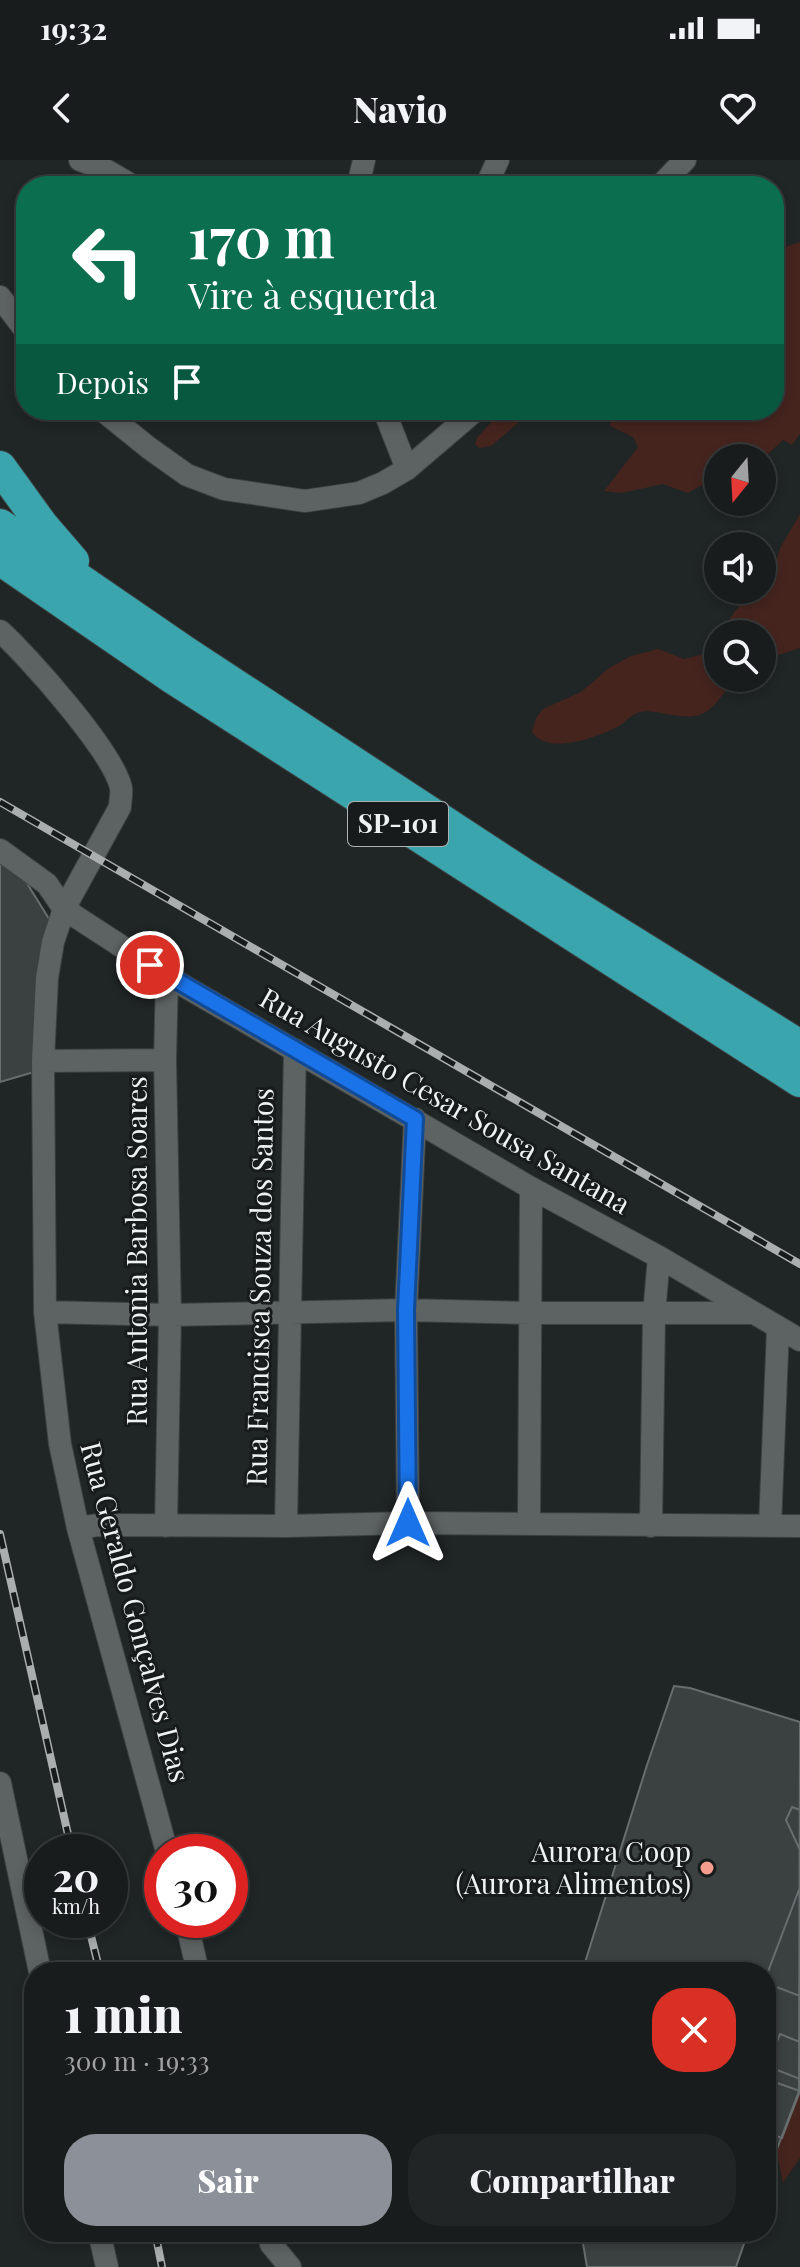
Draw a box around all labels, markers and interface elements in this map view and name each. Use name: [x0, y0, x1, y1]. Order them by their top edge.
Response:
text: 19:32: [40, 8, 107, 48]
text: Navio: [353, 84, 447, 132]
icon: back: [40, 86, 84, 130]
icon: heart: [716, 86, 760, 130]
text: 170 m: [188, 198, 335, 273]
icon: left: [56, 208, 160, 312]
text: Vire à esquerda: [188, 270, 437, 318]
icon: arrive: [165, 360, 209, 404]
text: Depois: [56, 362, 149, 402]
north arrow: [704, 444, 776, 516]
map controls: [704, 444, 776, 692]
button: sound: [704, 532, 776, 604]
button: search: [704, 620, 776, 692]
road number: SP-101: [348, 802, 448, 846]
pin: [116, 931, 184, 999]
icon: arrive: [128, 943, 172, 987]
street label: Rua Augusto Cesar Sousa Santana: [254, 978, 638, 1221]
street label: Rua Antonia Barbosa Soares: [117, 1076, 154, 1426]
street label: Rua Francisca Souza dos Santos: [237, 1088, 280, 1486]
street label: Rua Geraldo Gonçalves Dias: [73, 1437, 200, 1786]
position arrow: [366, 1481, 450, 1565]
place label: Aurora Coop (Aurora Alimentos): [455, 1832, 691, 1901]
speed limit sign: 30: [144, 1834, 248, 1938]
text: 20: [53, 1849, 99, 1902]
marker: Aurora Coop (Aurora Alimentos): [698, 1859, 716, 1877]
text: km/h: [52, 1892, 100, 1919]
text: 1 min: [64, 1981, 182, 2045]
button: close: [652, 1988, 736, 2072]
text: 300 m · 19:33: [64, 2043, 210, 2078]
button: Sair: [64, 2134, 392, 2226]
button: Compartilhar: [408, 2134, 736, 2226]

